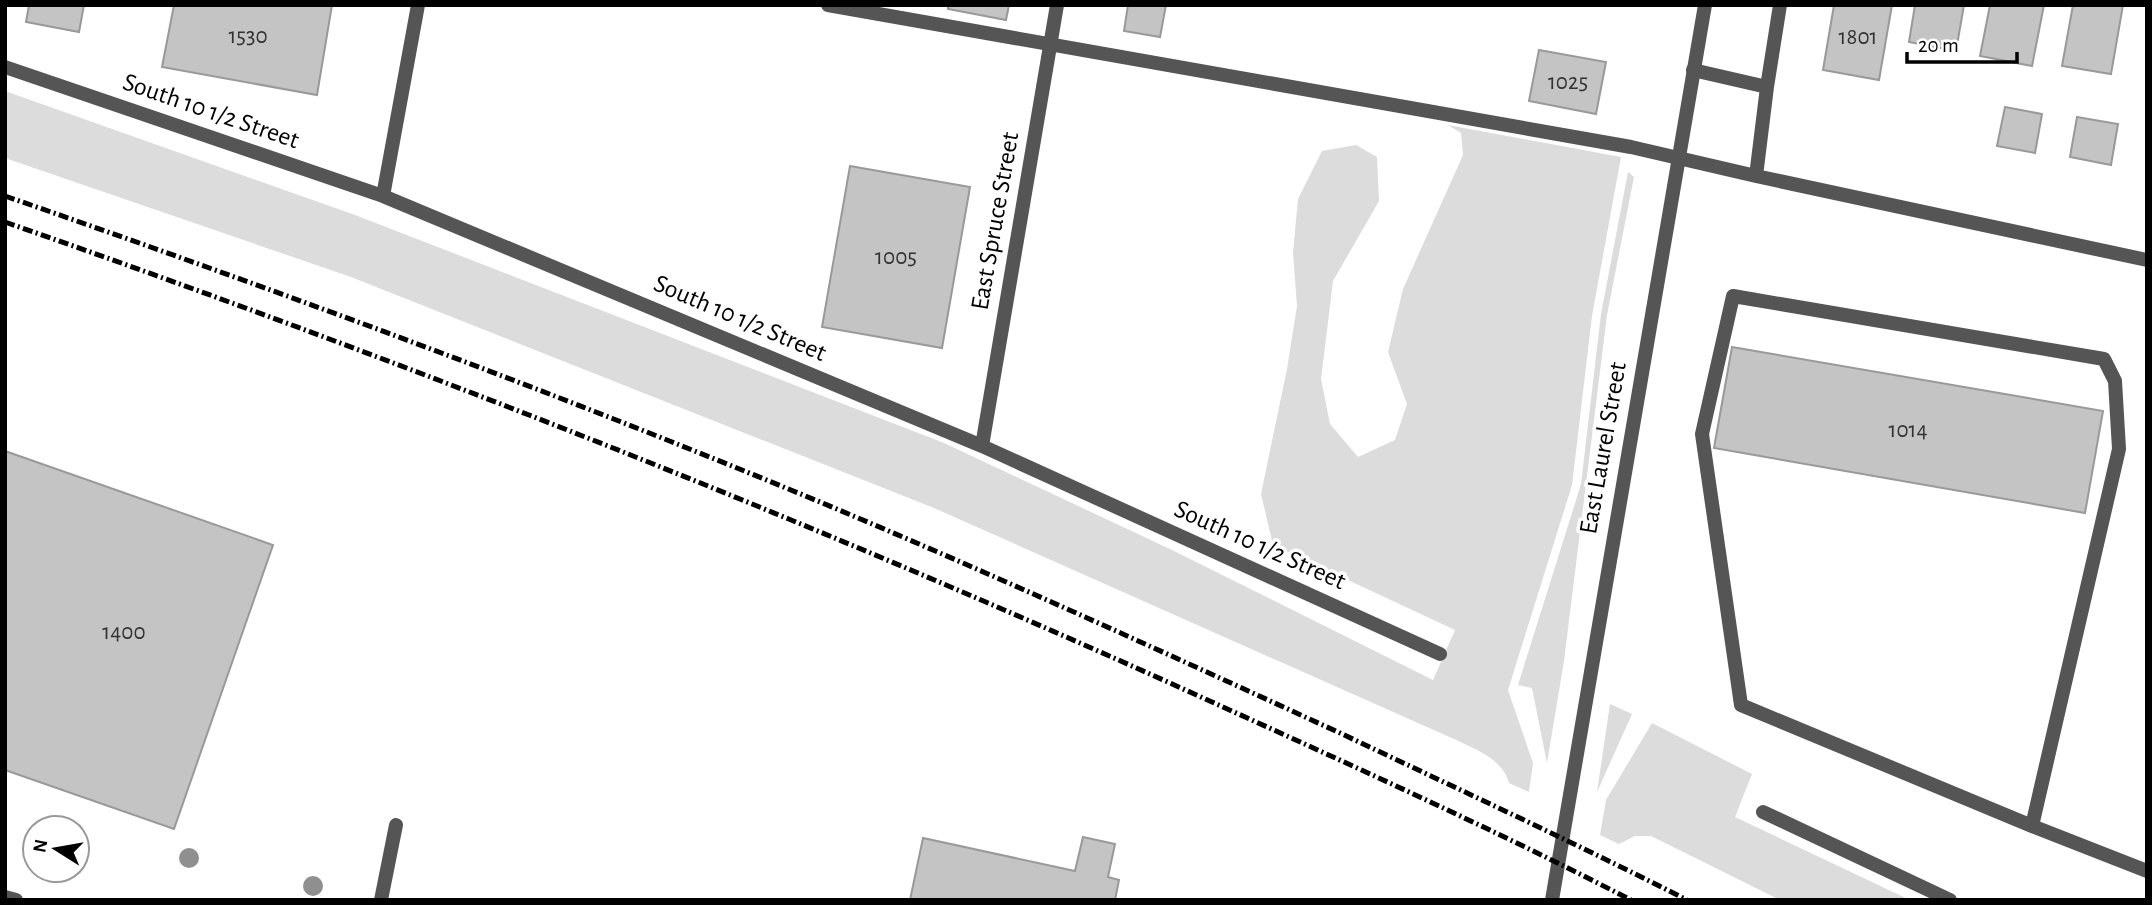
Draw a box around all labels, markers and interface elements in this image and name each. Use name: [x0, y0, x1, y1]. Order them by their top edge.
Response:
scale bar: [1907, 21, 2017, 65]
house number: 1530: [228, 25, 268, 48]
house number: 1801: [1839, 26, 1877, 49]
text: 20 m: [1918, 35, 1959, 56]
street label: South 10 1/2 Street: [120, 69, 302, 153]
house number: 1025: [1548, 71, 1588, 94]
street label: East Spruce Street: [967, 130, 1023, 312]
house number: 1005: [875, 246, 917, 269]
street label: South 10 1/2 Street: [650, 270, 830, 366]
street label: East Laurel Street: [1575, 360, 1631, 536]
house number: 1014: [1888, 419, 1928, 442]
street label: South 10 1/2 Street: [1170, 496, 1350, 594]
house number: 1400: [102, 621, 146, 644]
north arrow: [21, 814, 91, 884]
text: N: [30, 838, 51, 854]

